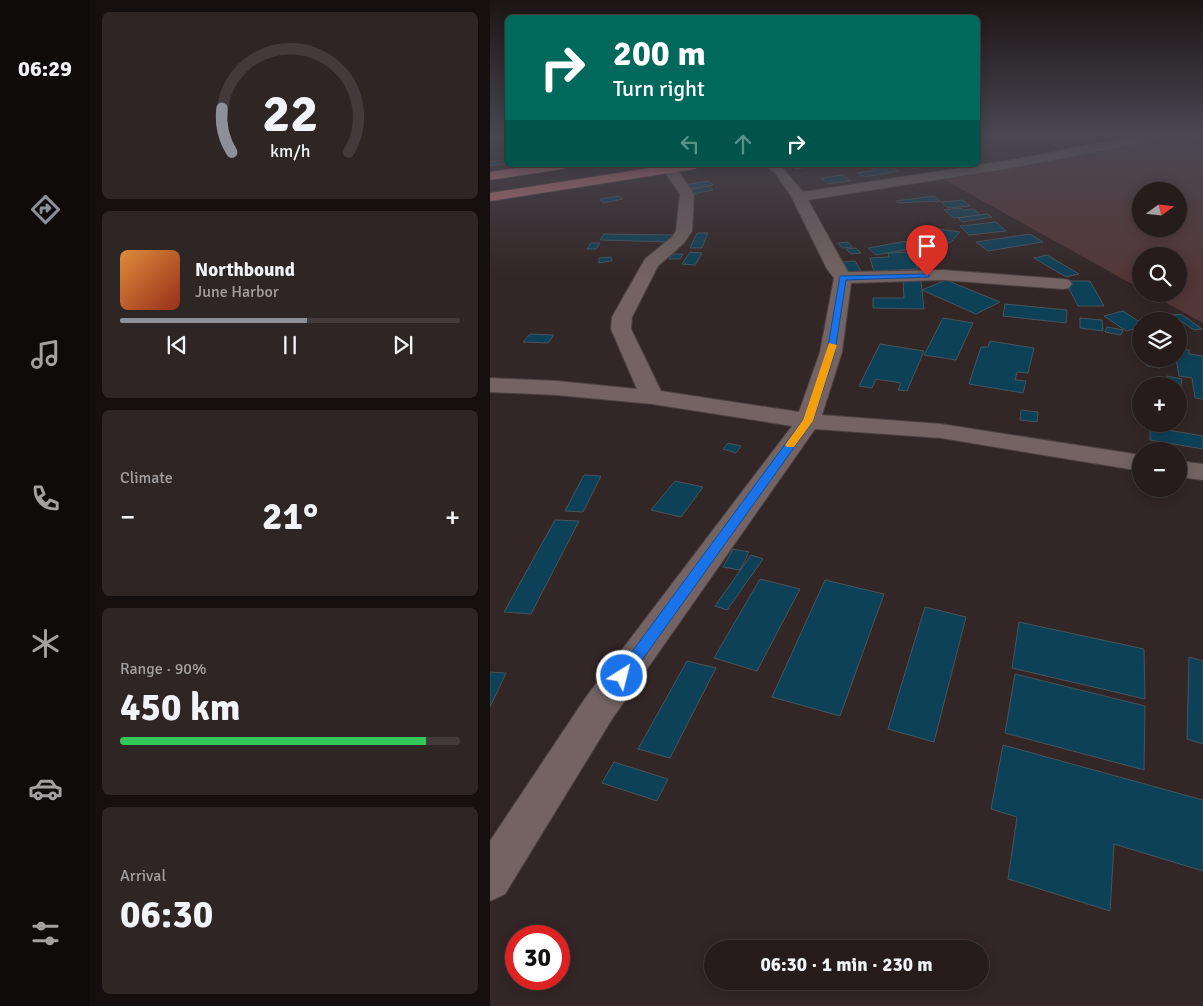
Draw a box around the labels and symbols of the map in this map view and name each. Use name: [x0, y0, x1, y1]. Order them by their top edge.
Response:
north arrow: [1132, 182, 1188, 238]
pin: [906, 225, 948, 276]
position arrow: [595, 649, 647, 701]
speed limit sign: 30: [505, 925, 570, 990]

